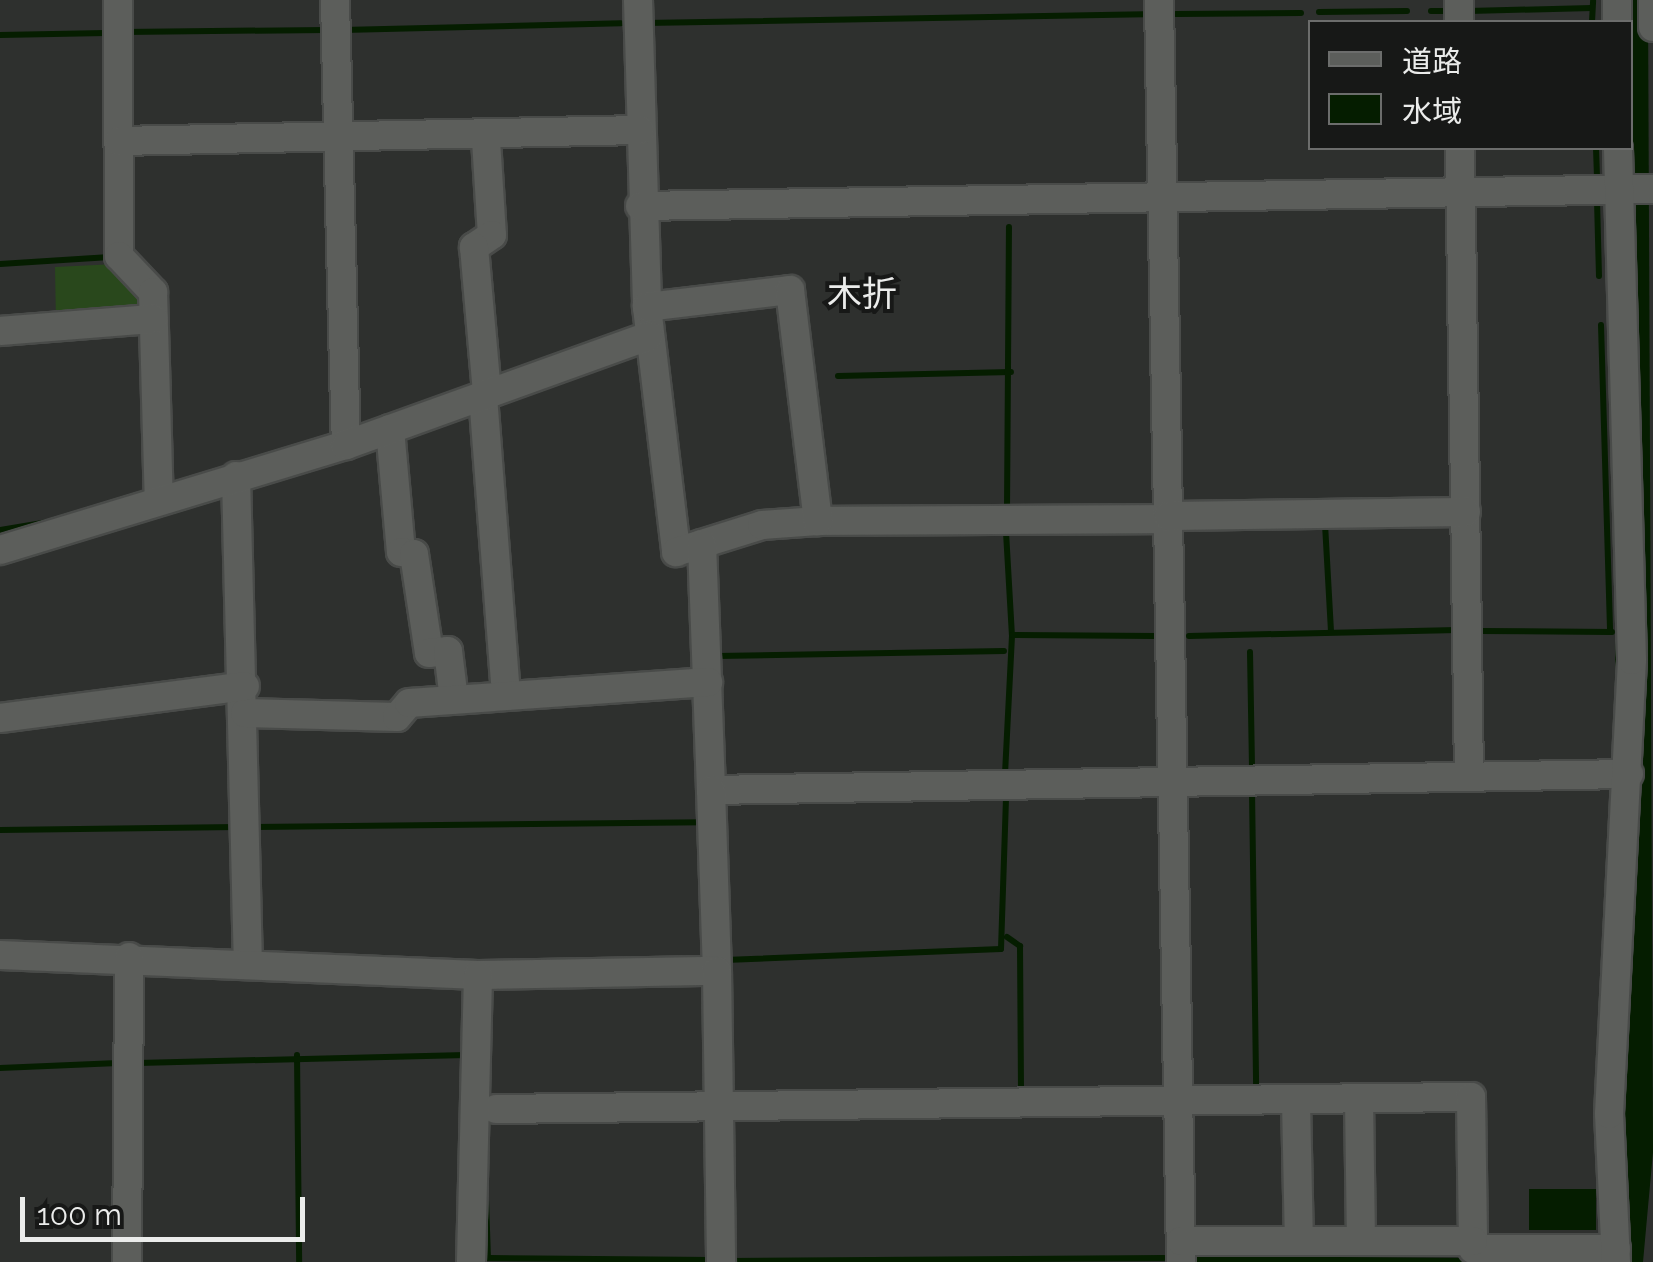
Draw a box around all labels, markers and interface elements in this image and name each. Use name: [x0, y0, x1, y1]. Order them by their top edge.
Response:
legend: [1308, 20, 1633, 150]
text: 道路: [1402, 44, 1462, 79]
text: 水域: [1402, 94, 1462, 129]
district label: 木折: [827, 273, 897, 315]
scale bar: [25, 1177, 310, 1239]
text: 100 m: [37, 1197, 122, 1232]

